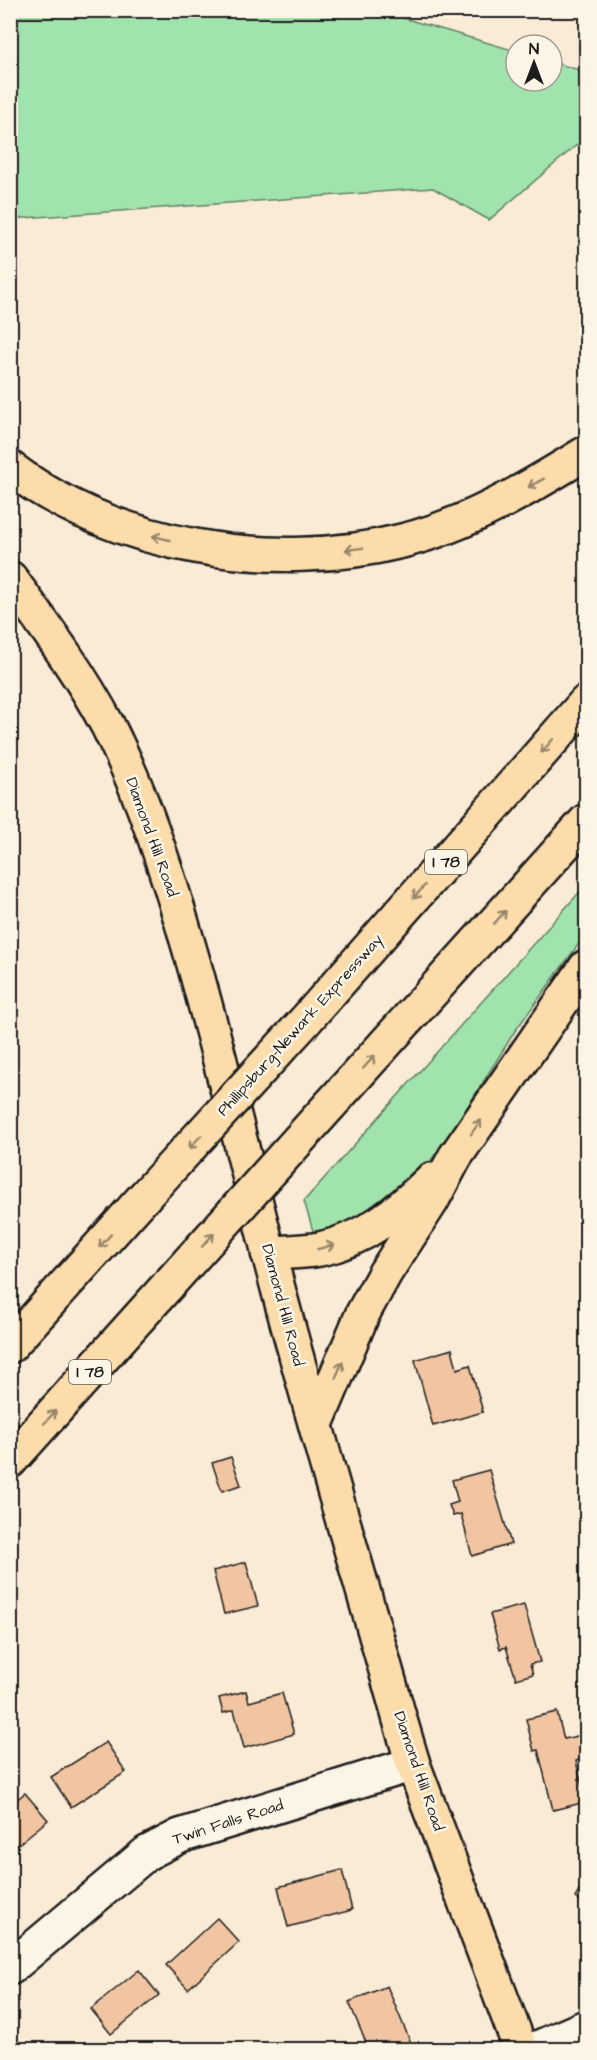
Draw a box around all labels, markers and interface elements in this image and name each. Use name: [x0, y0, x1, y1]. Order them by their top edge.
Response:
north arrow: [504, 33, 564, 93]
text: N: [529, 38, 539, 60]
one-way arrow: [528, 477, 545, 489]
one-way arrow: [152, 532, 171, 544]
one-way arrow: [345, 544, 365, 555]
one-way arrow: [540, 738, 554, 753]
street label: Diamond Hill Road: [120, 774, 184, 900]
road number: I 78: [425, 850, 467, 874]
one-way arrow: [412, 884, 426, 899]
one-way arrow: [493, 910, 507, 925]
street label: Phillipsburg-Newark Expressway: [212, 929, 389, 1122]
one-way arrow: [362, 1054, 376, 1069]
one-way arrow: [470, 1120, 482, 1136]
one-way arrow: [188, 1134, 202, 1149]
one-way arrow: [98, 1233, 112, 1248]
one-way arrow: [201, 1233, 215, 1248]
one-way arrow: [317, 1241, 336, 1253]
street label: Diamond Hill Road: [256, 1242, 310, 1368]
road number: I 78: [69, 1360, 111, 1384]
one-way arrow: [334, 1361, 345, 1380]
one-way arrow: [43, 1410, 57, 1425]
street label: Diamond Hill Road: [388, 1708, 450, 1834]
street label: Twin Falls Road: [170, 1794, 286, 1850]

